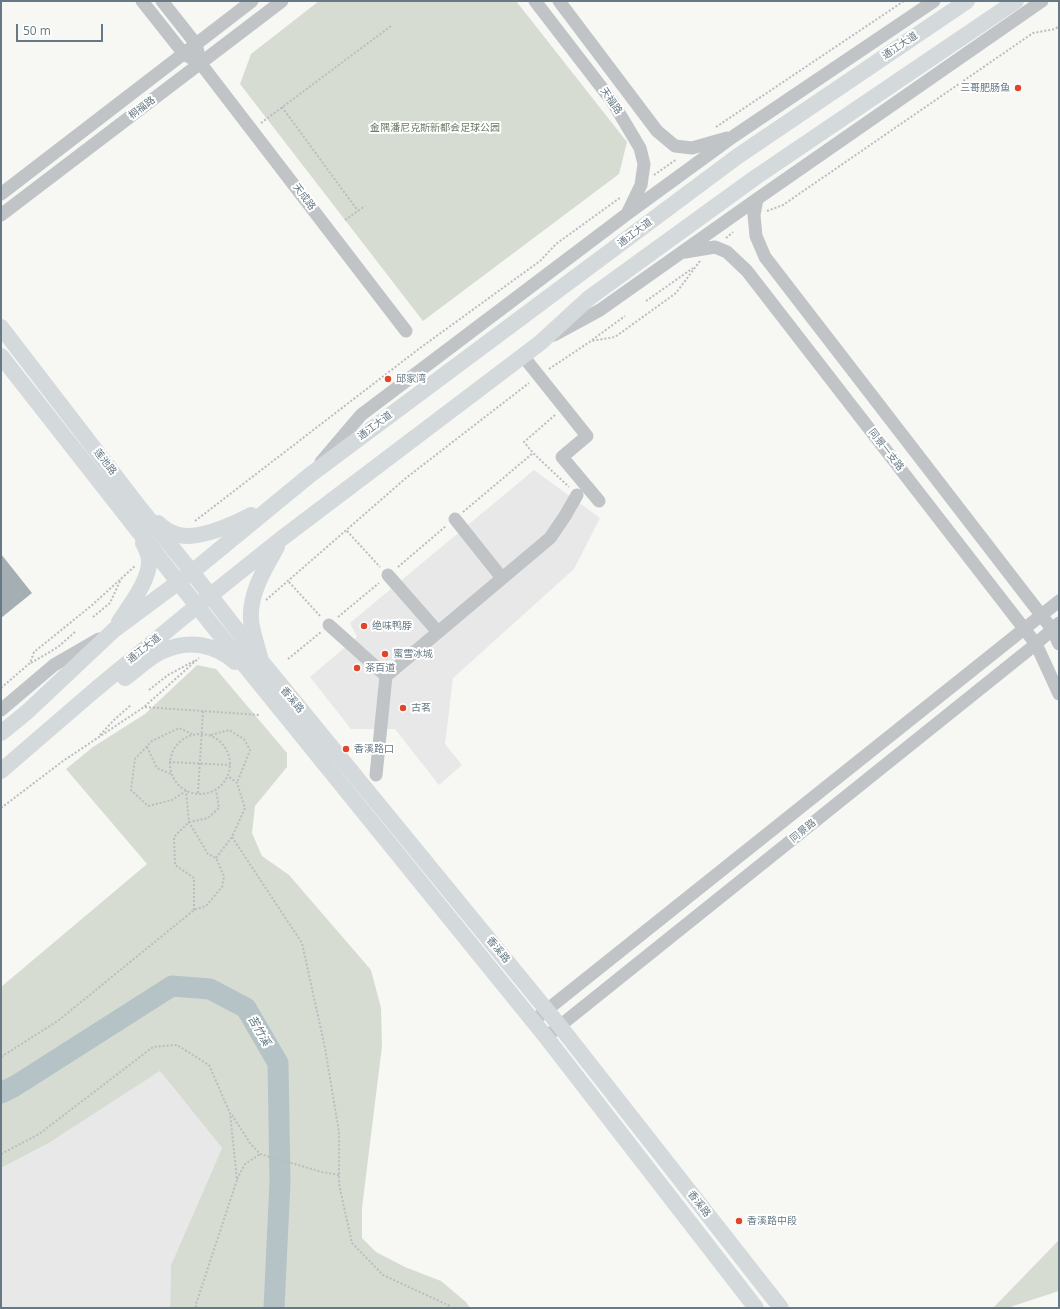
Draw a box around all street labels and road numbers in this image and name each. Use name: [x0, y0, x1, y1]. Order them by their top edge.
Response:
street label: 通江大道: [880, 30, 920, 62]
street label: 天福路: [598, 85, 624, 117]
street label: 桐福路: [126, 94, 158, 122]
street label: 天成路: [290, 181, 318, 213]
street label: 通江大道: [615, 216, 655, 250]
street label: 通江大道: [355, 409, 395, 443]
street label: 同景一支路: [866, 427, 906, 473]
street label: 莲池路: [91, 446, 119, 478]
street label: 通江大道: [125, 632, 163, 666]
street label: 香溪路: [278, 685, 306, 715]
street label: 同景路: [788, 817, 818, 845]
street label: 香溪路: [484, 935, 512, 965]
street label: 香溪路: [685, 1188, 713, 1220]

